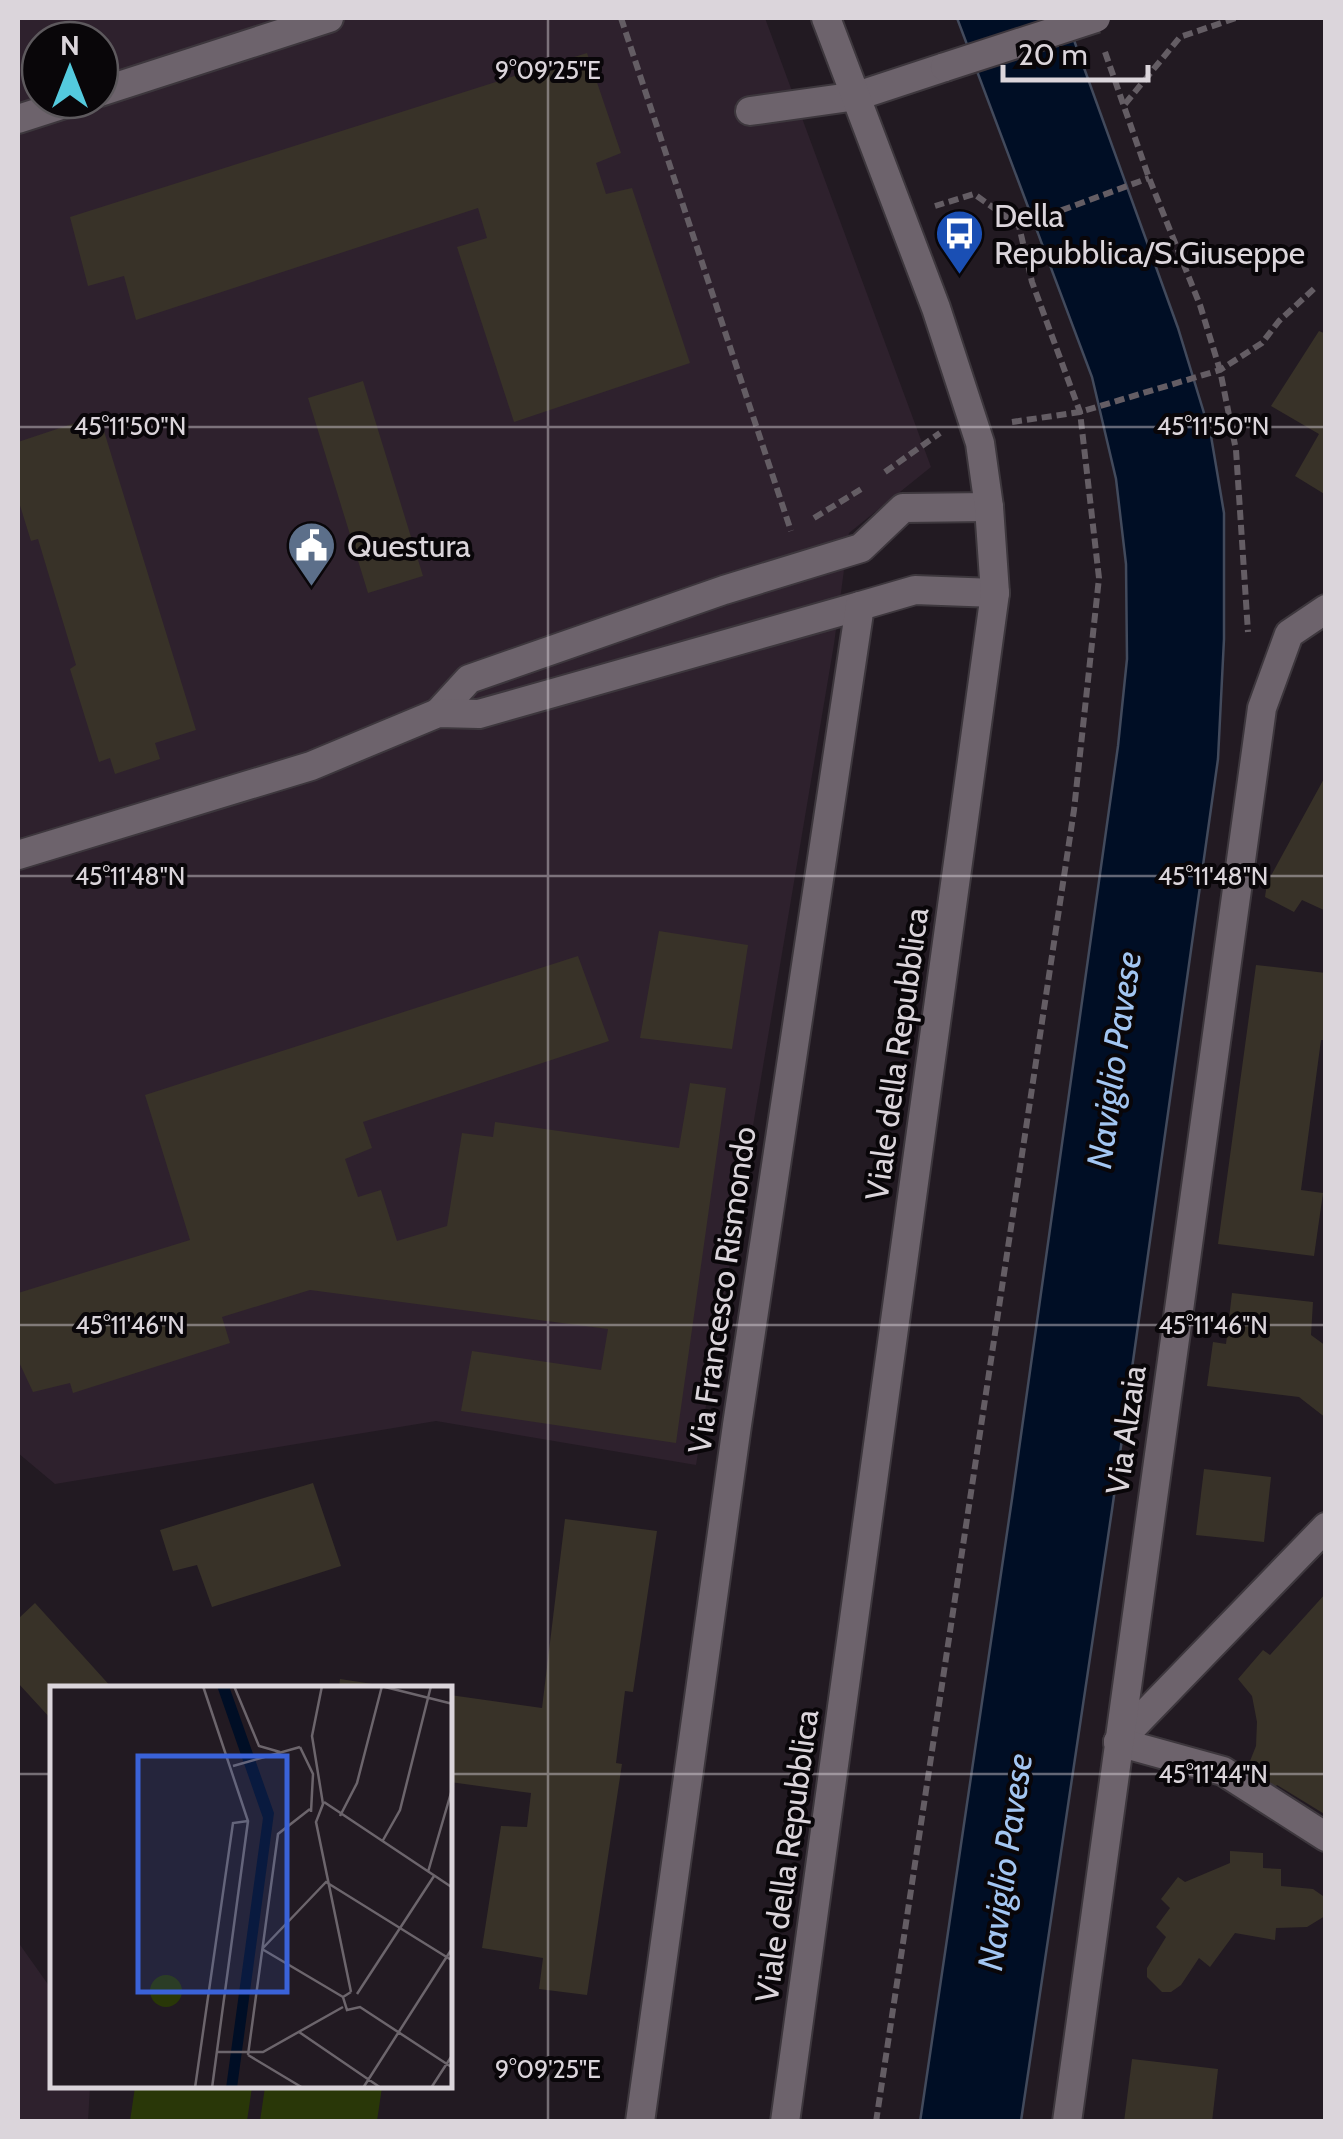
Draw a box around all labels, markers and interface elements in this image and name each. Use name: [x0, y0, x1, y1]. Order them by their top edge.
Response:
north arrow: [20, 20, 120, 120]
scale bar: [1003, 20, 1148, 82]
text: N: [60, 28, 80, 62]
text: 20 m: [1018, 36, 1088, 73]
text: 9°09'25"E: [495, 55, 601, 85]
place label: Della Repubblica/S.Giuseppe: [994, 196, 1305, 272]
bus stop icon: Della Repubblica/S.Giuseppe: [933, 208, 985, 276]
text: 45°11'50"N: [74, 411, 186, 441]
text: 45°11'50"N: [1157, 411, 1269, 441]
public building icon: Questura: [286, 520, 338, 588]
place label: Questura: [347, 526, 471, 565]
text: 45°11'48"N: [75, 861, 185, 891]
text: 45°11'48"N: [1158, 861, 1268, 891]
street label: Viale della Repubblica: [857, 904, 936, 1203]
water label: Naviglio Pavese: [1077, 949, 1150, 1171]
street label: Via Francesco Rismondo: [679, 1124, 764, 1456]
text: 45°11'46"N: [75, 1310, 185, 1340]
text: 45°11'46"N: [1158, 1310, 1268, 1340]
street label: Via Alzaia: [1097, 1362, 1154, 1497]
inset map: [50, 1686, 452, 2089]
street label: Viale della Repubblica: [747, 1706, 826, 2005]
water label: Naviglio Pavese: [968, 1751, 1041, 1973]
text: 45°11'44"N: [1158, 1759, 1268, 1789]
text: 9°09'25"E: [495, 2054, 601, 2084]

